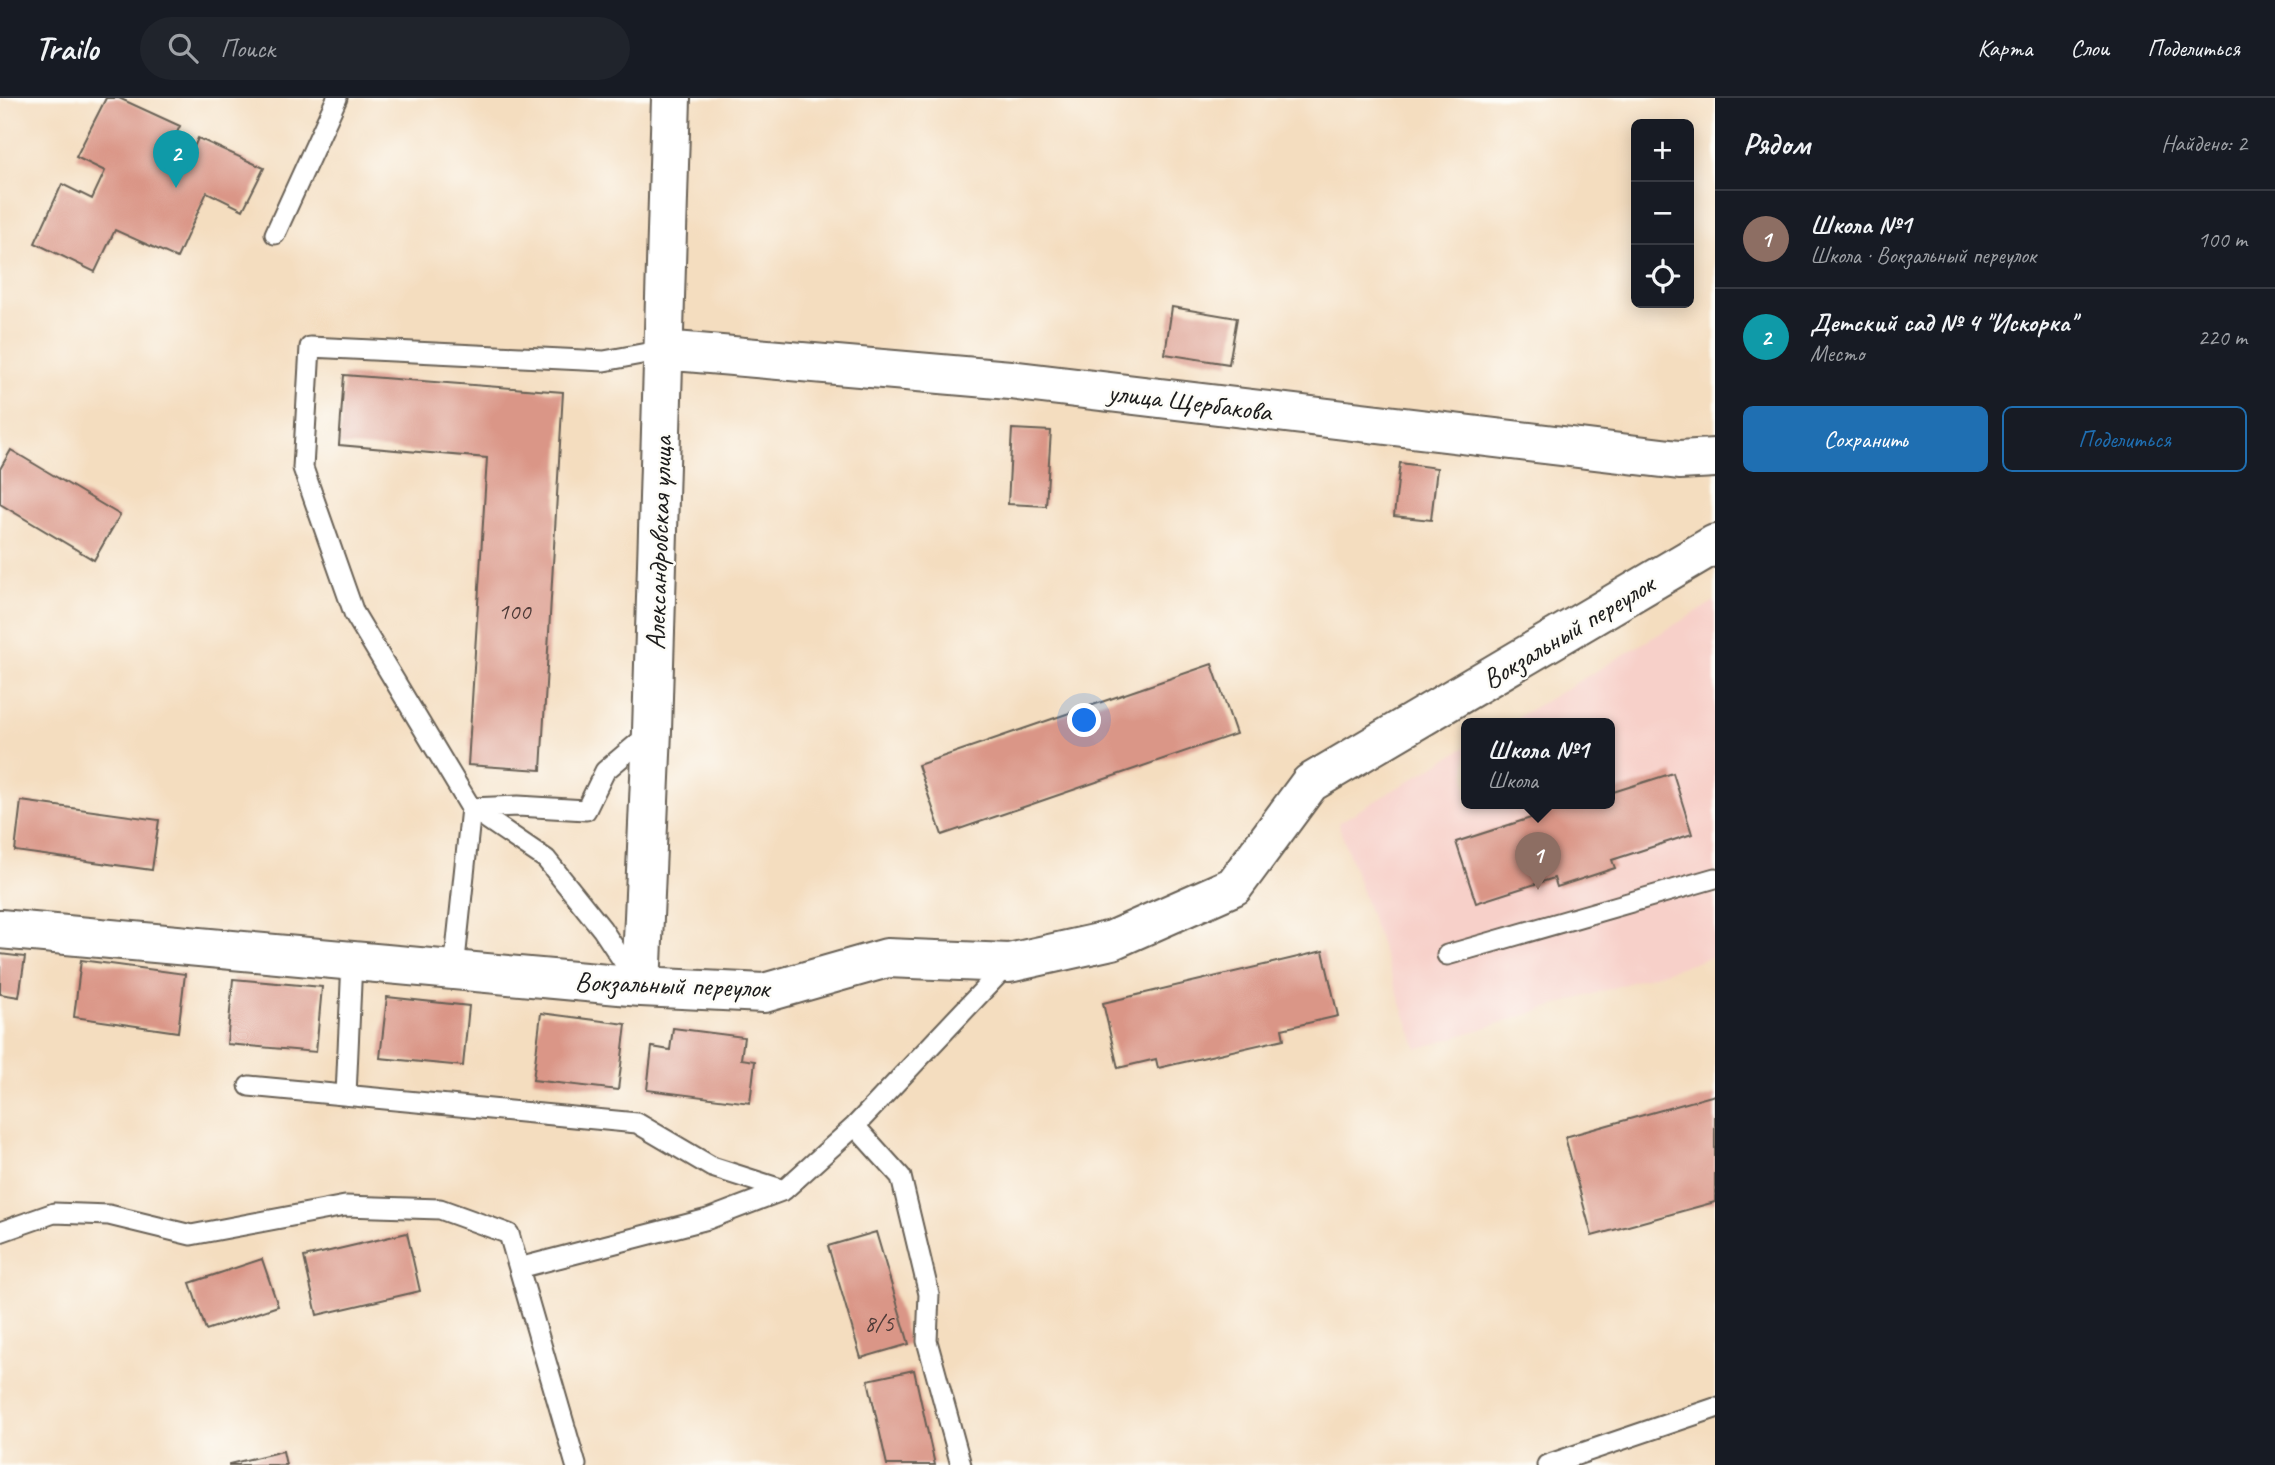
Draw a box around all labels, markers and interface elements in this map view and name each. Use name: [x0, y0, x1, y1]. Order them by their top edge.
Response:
search box: [140, 17, 630, 80]
text: Trailo: [35, 27, 98, 69]
icon: search: [164, 29, 202, 67]
text: Поиск: [220, 32, 275, 65]
text: Карта: [1978, 33, 2032, 63]
text: Слои: [2070, 33, 2109, 63]
text: Поделиться: [2147, 33, 2240, 63]
map controls: [1631, 119, 1694, 308]
button: +: [1631, 119, 1694, 182]
text: Рядом: [1743, 125, 1810, 163]
text: Найдено: 2: [2161, 129, 2247, 158]
pin: 2: [153, 130, 199, 188]
button: −: [1631, 182, 1694, 245]
text: Школа №1: [1810, 208, 1911, 241]
text: 1: [1761, 225, 1771, 254]
text: 100 m: [2198, 225, 2247, 254]
text: Школа · Вокзальный переулок: [1810, 241, 2036, 270]
button: locate: [1631, 245, 1694, 308]
text: Детский сад № 4 "Искорка": [1810, 306, 2076, 339]
text: 2: [1761, 323, 1771, 352]
text: 220 m: [2198, 323, 2247, 352]
text: Место: [1810, 339, 1864, 368]
street label: улица Щербакова: [1104, 374, 1276, 429]
button: Сохранить: [1743, 406, 1988, 472]
button: Поделиться: [2002, 406, 2247, 472]
street label: Александровская улица: [637, 434, 680, 650]
street label: Вокзальный переулок: [1476, 565, 1663, 696]
house number: 100: [498, 596, 532, 626]
your location: [1067, 703, 1101, 737]
popup: [1461, 718, 1615, 809]
text: Школа №1: [1487, 733, 1589, 766]
text: Школа: [1487, 766, 1538, 795]
pin: 1: [1515, 832, 1561, 890]
street label: Вокзальный переулок: [574, 964, 772, 1005]
house number: 8/5: [864, 1308, 895, 1338]

